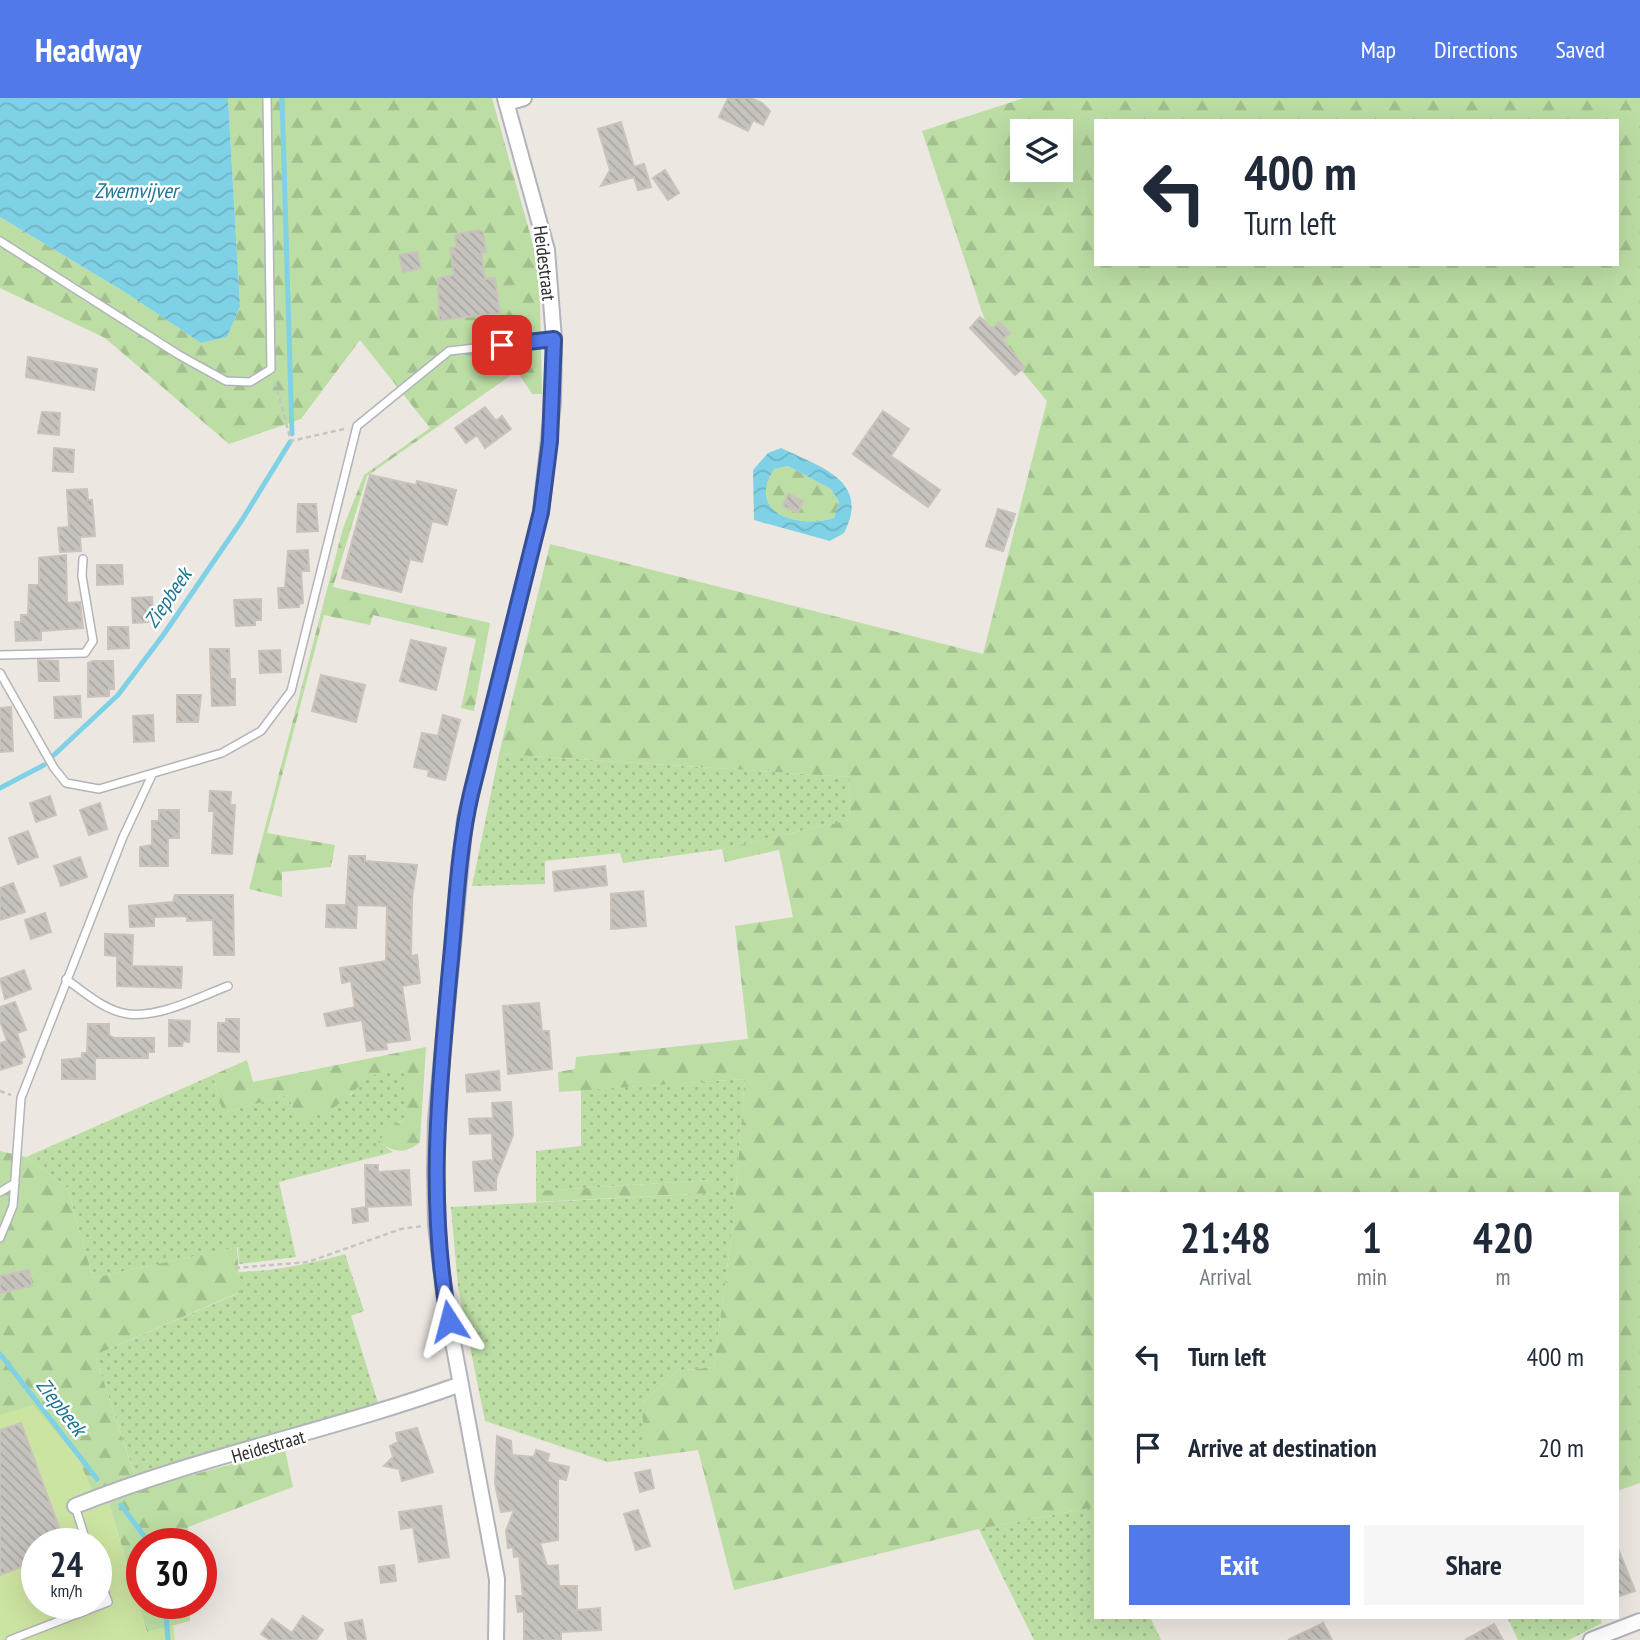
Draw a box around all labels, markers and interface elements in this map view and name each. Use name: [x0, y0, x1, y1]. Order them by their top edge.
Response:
text: Headway: [35, 28, 142, 71]
text: Map: [1361, 34, 1396, 65]
text: Directions: [1434, 34, 1518, 65]
text: Saved: [1556, 34, 1605, 65]
map controls: [1010, 119, 1073, 182]
button: layers: [1010, 119, 1073, 182]
text: 400 m: [1244, 140, 1357, 204]
icon: left: [1129, 147, 1220, 238]
water label: Zwemvijver: [94, 177, 181, 204]
text: Turn left: [1244, 202, 1336, 244]
street label: Heidestraat: [528, 224, 562, 303]
pin: [472, 315, 532, 375]
icon: arrive: [483, 326, 521, 364]
water label: Ziepbeek: [138, 560, 199, 633]
text: 21:48: [1180, 1210, 1271, 1265]
text: 1: [1362, 1210, 1382, 1265]
text: 420: [1473, 1210, 1533, 1265]
text: Arrival: [1199, 1262, 1251, 1291]
text: min: [1357, 1262, 1387, 1291]
text: m: [1495, 1262, 1510, 1291]
position arrow: [412, 1284, 486, 1358]
icon: left: [1129, 1338, 1167, 1376]
text: Turn left: [1188, 1340, 1266, 1373]
text: 400 m: [1526, 1340, 1584, 1373]
water label: Ziepbeek: [30, 1372, 94, 1443]
street label: Heidestraat: [228, 1424, 308, 1468]
icon: arrive: [1129, 1429, 1167, 1467]
text: Arrive at destination: [1188, 1431, 1377, 1464]
text: 20 m: [1538, 1431, 1584, 1464]
button: Exit: [1129, 1525, 1350, 1605]
button: Share: [1364, 1525, 1584, 1605]
speed limit sign: 30: [126, 1528, 217, 1619]
text: 24: [50, 1541, 83, 1587]
text: km/h: [51, 1579, 82, 1602]

